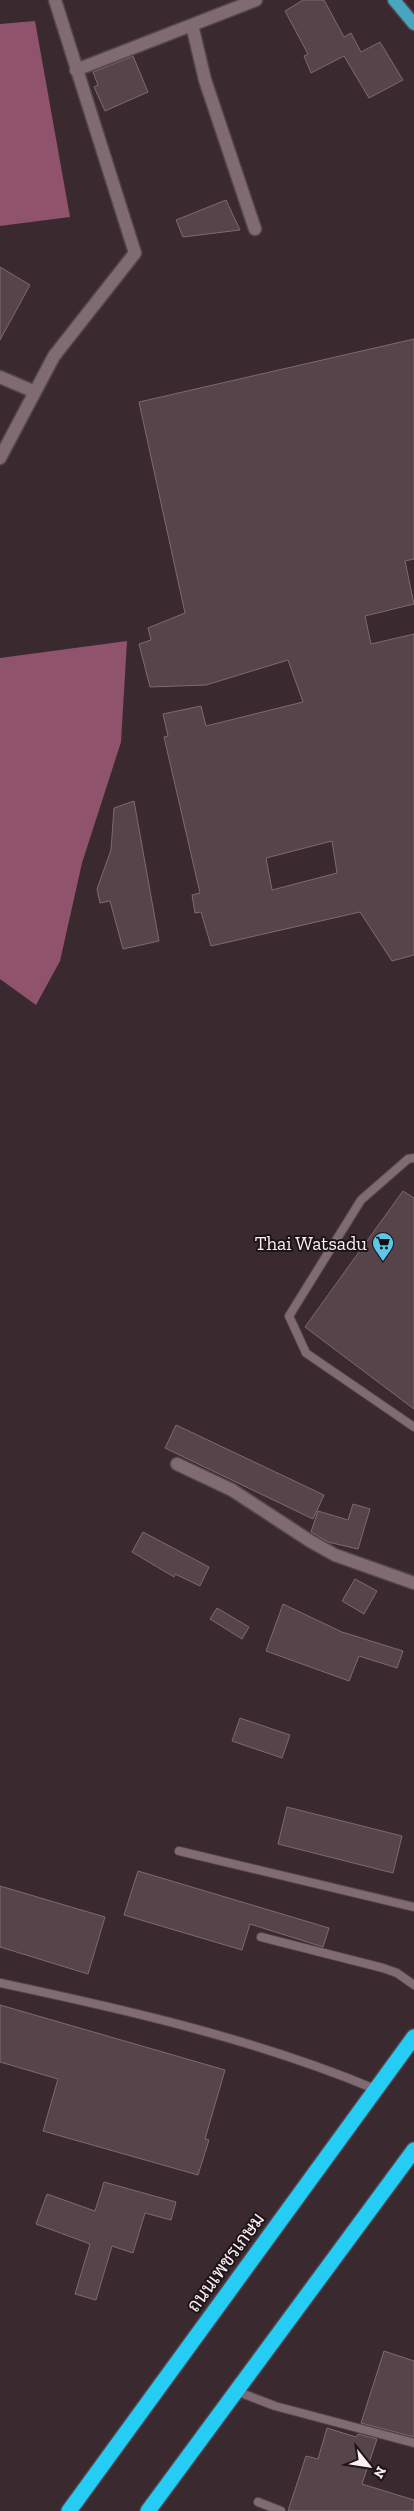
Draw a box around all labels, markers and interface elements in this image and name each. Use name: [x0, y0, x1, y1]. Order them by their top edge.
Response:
supermarket icon: Thai Watsadu: [371, 1231, 395, 1262]
place label: Thai Watsadu: [255, 1232, 367, 1255]
street label: ถนนเพชรเกษม: [182, 2208, 269, 2316]
north arrow: [344, 2441, 394, 2491]
text: N: [370, 2463, 390, 2481]

